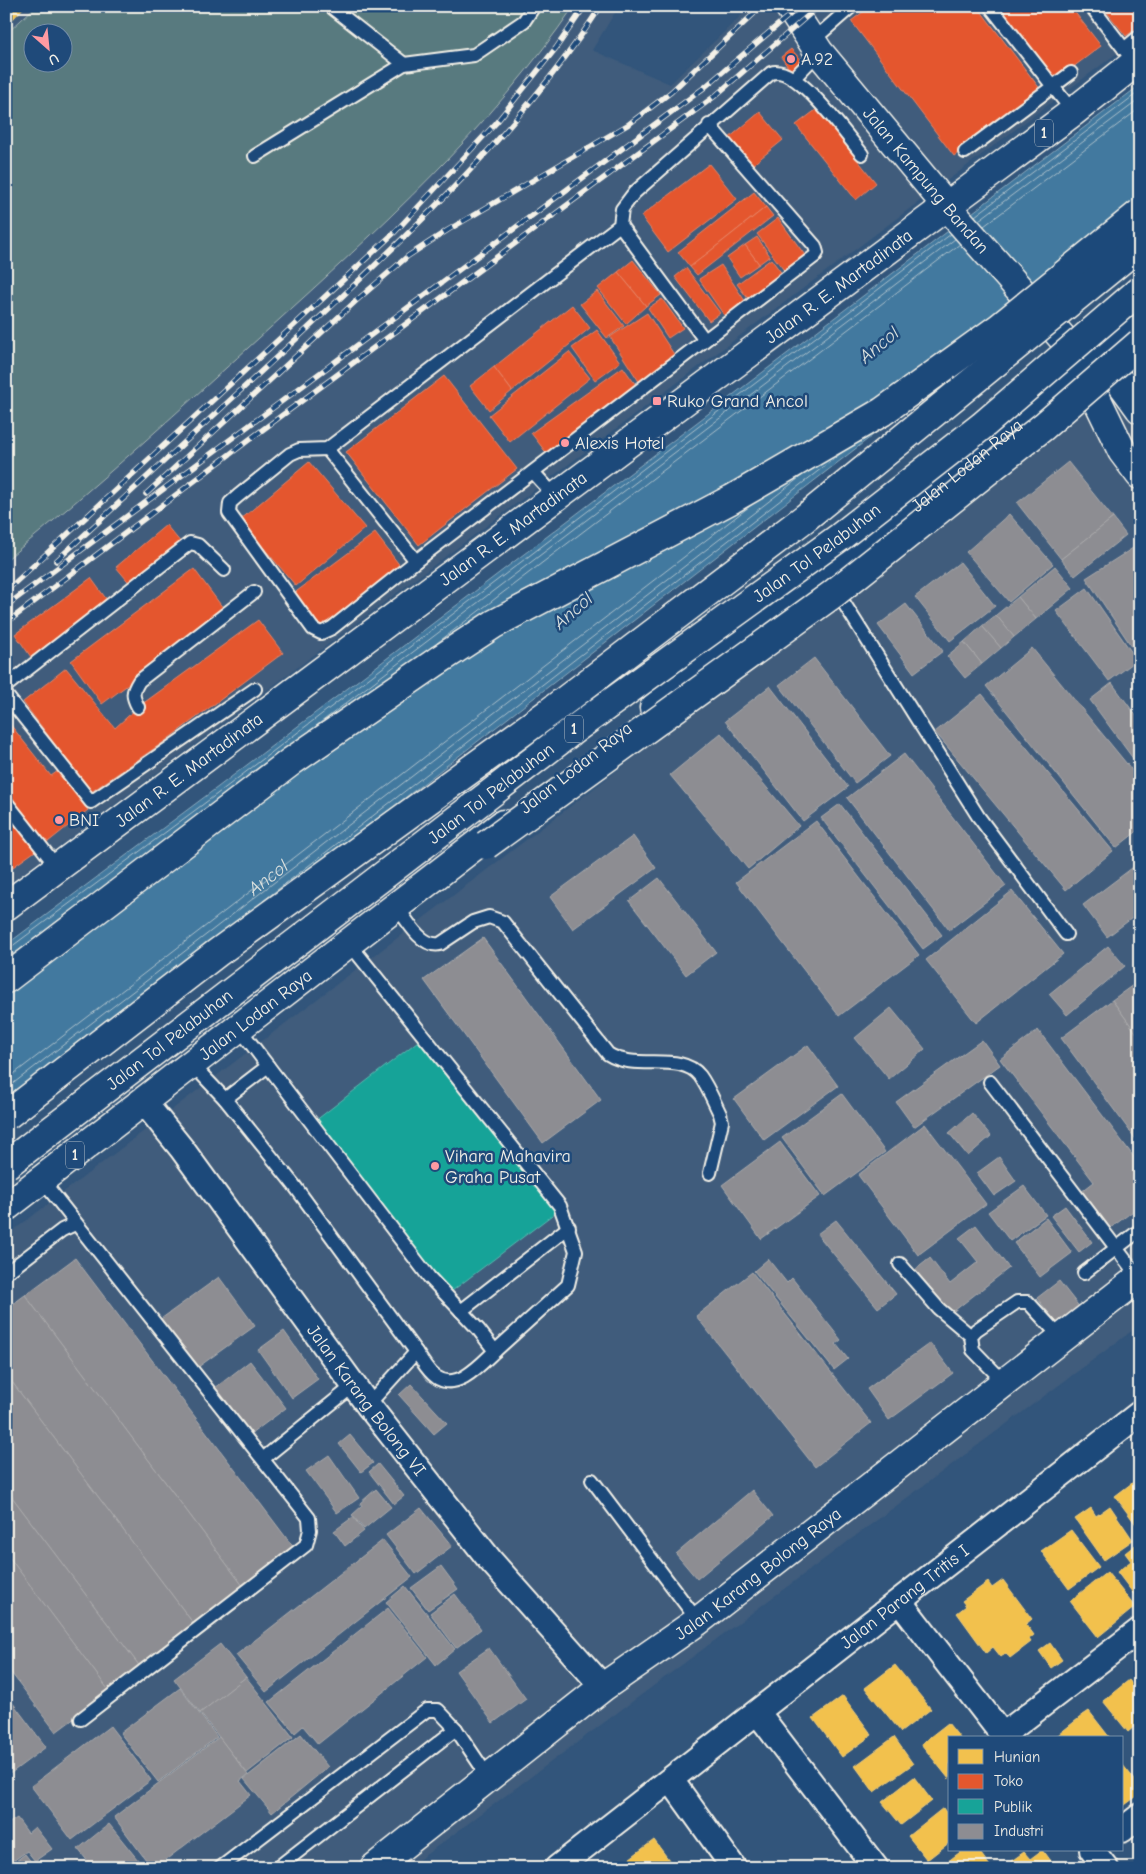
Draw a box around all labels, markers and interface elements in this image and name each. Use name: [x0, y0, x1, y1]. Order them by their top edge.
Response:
north arrow: [22, 22, 72, 72]
text: U: [46, 49, 62, 69]
place label: A.92: [801, 49, 833, 70]
marker: A.92: [785, 53, 797, 65]
street label: Jalan Kampung Bandan: [859, 103, 993, 258]
road number: 1: [1035, 120, 1053, 146]
street label: Jalan R. E. Martadinata: [761, 225, 917, 348]
water label: Ancol: [854, 322, 904, 369]
place label: Ruko Grand Ancol: [667, 391, 808, 412]
marker: Ruko Grand Ancol: [651, 395, 663, 407]
street label: Jalan Lodan Raya: [907, 414, 1027, 516]
place label: Alexis Hotel: [575, 433, 664, 454]
marker: Alexis Hotel: [559, 437, 571, 449]
street label: Jalan R. E. Martadinata: [435, 467, 591, 590]
street label: Jalan Tol Pelabuhan: [749, 499, 885, 607]
water label: Ancol: [548, 587, 598, 635]
street label: Jalan R. E. Martadinata: [111, 708, 267, 832]
road number: 1: [565, 716, 583, 742]
street label: Jalan Lodan Raya: [516, 718, 636, 818]
street label: Jalan Tol Pelabuhan: [424, 738, 558, 848]
place label: BNI: [69, 810, 99, 831]
marker: BNI: [53, 814, 65, 826]
water label: Ancol: [243, 855, 293, 901]
street label: Jalan Lodan Raya: [195, 965, 316, 1065]
street label: Jalan Tol Pelabuhan: [102, 985, 237, 1095]
road number: 1: [66, 1142, 84, 1168]
place label: Vihara Mahavira Graha Pusat: [445, 1146, 571, 1188]
marker: Vihara Mahavira Graha Pusat: [429, 1160, 441, 1172]
street label: Jalan Karang Bolong VI: [302, 1320, 430, 1480]
street label: Jalan Karang Bolong Raya: [671, 1503, 845, 1644]
street label: Jalan Parang Tritis I: [836, 1540, 973, 1653]
legend: [948, 1736, 1124, 1852]
text: Hunian: [994, 1748, 1040, 1766]
text: Toko: [994, 1772, 1023, 1790]
text: Publik: [994, 1798, 1033, 1816]
text: Industri: [994, 1822, 1044, 1840]

